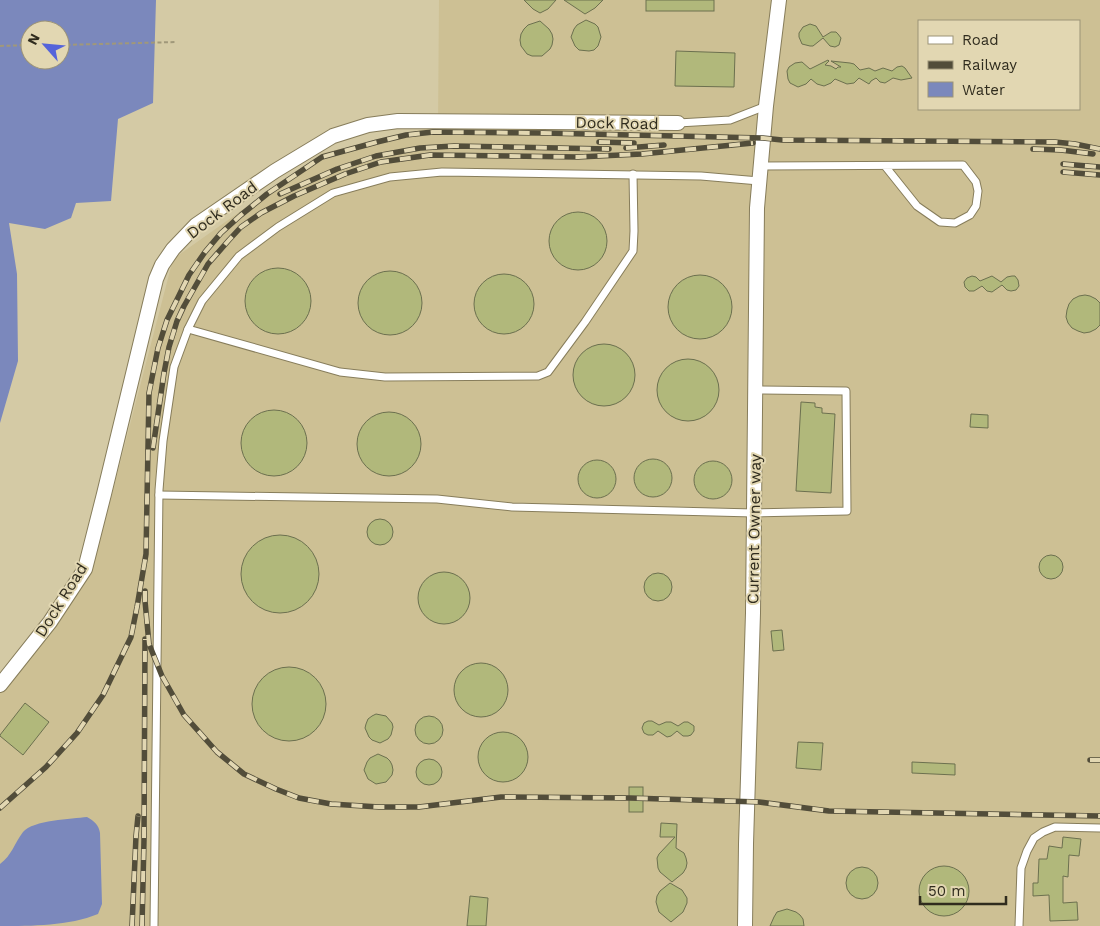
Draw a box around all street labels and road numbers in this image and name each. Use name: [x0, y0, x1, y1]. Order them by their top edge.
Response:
street label: Dock Road: [575, 113, 659, 133]
street label: Dock Road: [183, 177, 261, 243]
street label: Current Owner way: [743, 453, 765, 604]
street label: Dock Road: [31, 560, 91, 640]

